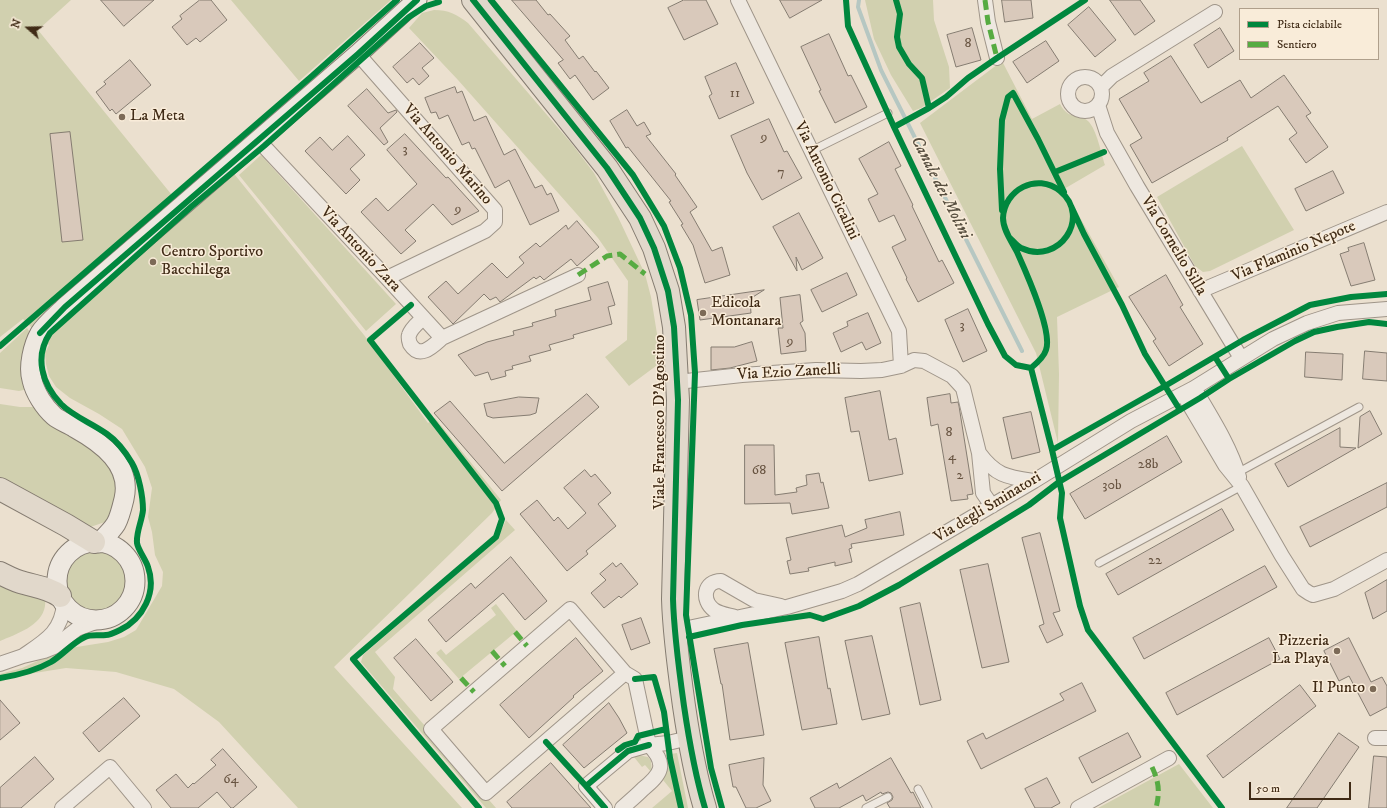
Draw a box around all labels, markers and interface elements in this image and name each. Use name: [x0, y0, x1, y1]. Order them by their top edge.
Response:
north arrow: [8, 8, 48, 48]
legend: [1239, 8, 1379, 60]
text: N: [9, 17, 25, 31]
text: Pista ciclabile: [1277, 17, 1342, 32]
house number: 8: [964, 36, 972, 52]
text: Sentiero: [1277, 37, 1317, 52]
house number: 11: [730, 86, 740, 102]
street label: Via Antonio Marino: [398, 101, 496, 209]
place label: La Meta: [130, 107, 185, 127]
marker: La Meta: [117, 112, 127, 122]
street label: Via Antonio Cicalini: [789, 119, 863, 243]
house number: 9: [761, 130, 767, 146]
water label: Canale dei Molini: [905, 133, 975, 243]
house number: 3: [402, 142, 408, 158]
house number: 7: [777, 165, 785, 181]
street label: Via Cornelio Silla: [1136, 193, 1210, 299]
house number: 9: [455, 202, 461, 218]
street label: Via Antonio Zara: [316, 204, 404, 296]
street label: Via Flaminio Nepote: [1229, 217, 1359, 287]
place label: Centro Sportivo Bacchilega: [161, 243, 263, 281]
marker: Centro Sportivo Bacchilega: [148, 257, 158, 267]
place label: Edicola Montanara: [711, 294, 781, 332]
marker: Edicola Montanara: [698, 308, 708, 318]
house number: 3: [959, 318, 965, 334]
house number: 9: [787, 334, 793, 350]
street label: Viale Francesco D'Agostino: [651, 335, 671, 509]
street label: Via Ezio Zanelli: [737, 361, 841, 385]
house number: 8: [945, 425, 953, 441]
house number: 4: [948, 449, 956, 465]
house number: 28b: [1138, 457, 1158, 473]
house number: 68: [752, 463, 766, 479]
street label: Via degli Sminatori: [931, 468, 1045, 548]
house number: 2: [957, 468, 963, 484]
house number: 30b: [1102, 478, 1122, 494]
house number: 22: [1148, 553, 1162, 569]
place label: Pizzeria La Playa: [1272, 632, 1329, 670]
marker: Pizzeria La Playa: [1332, 646, 1342, 656]
place label: Il Punto: [1312, 679, 1365, 699]
marker: Il Punto: [1368, 684, 1378, 694]
house number: 64: [223, 772, 239, 788]
scale bar: [1251, 774, 1353, 800]
text: 50 m: [1256, 781, 1280, 796]

